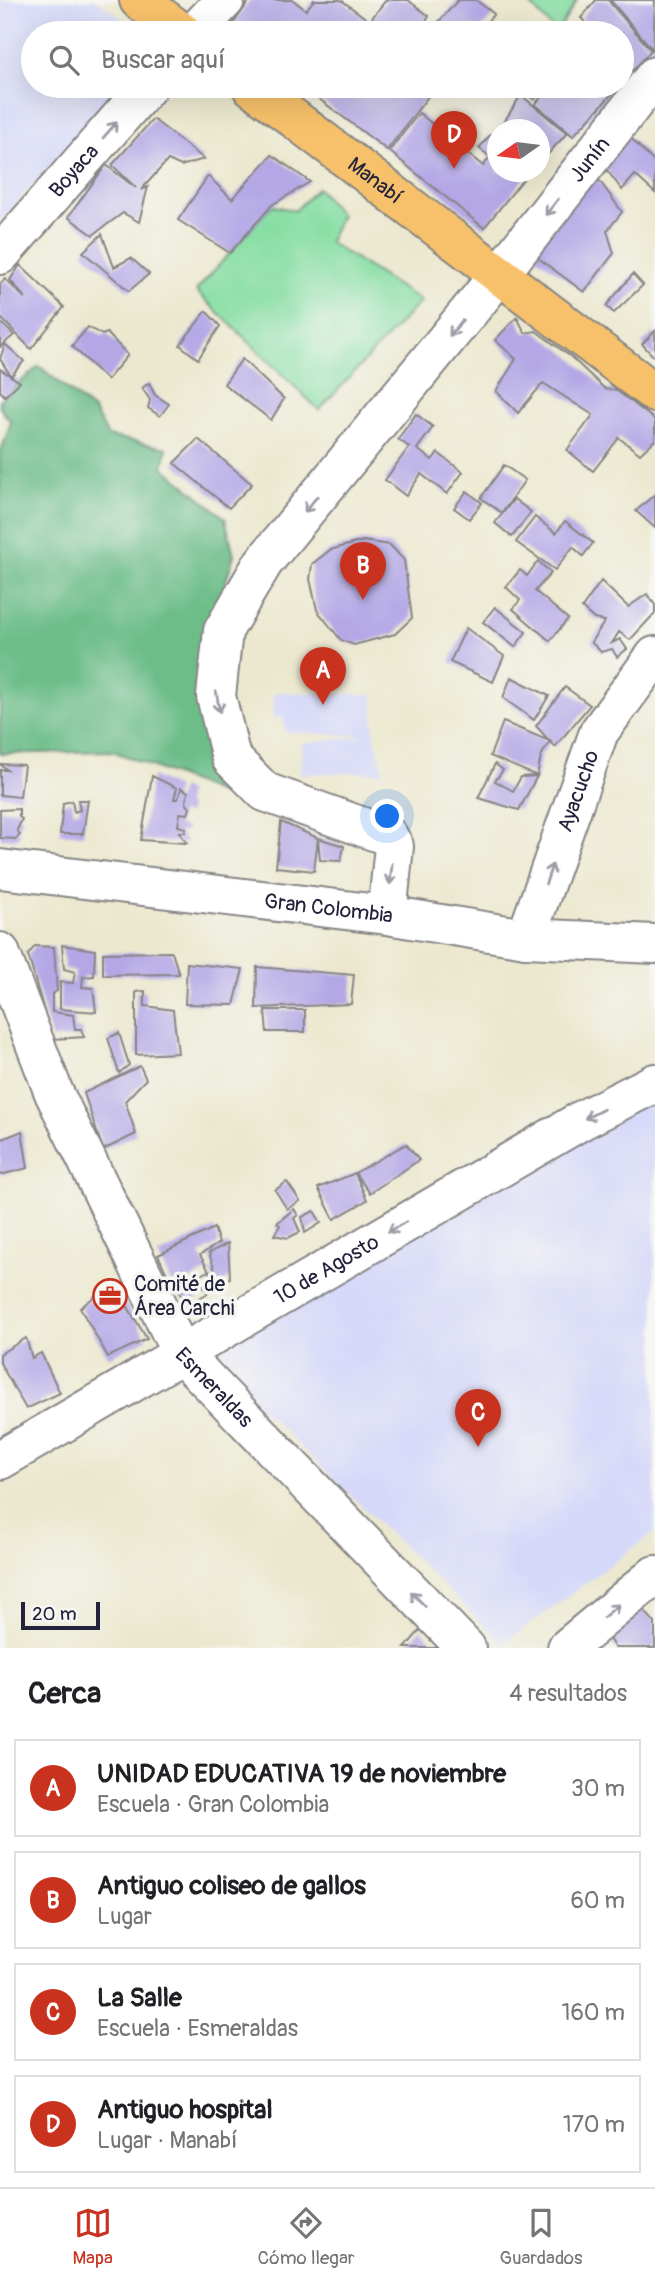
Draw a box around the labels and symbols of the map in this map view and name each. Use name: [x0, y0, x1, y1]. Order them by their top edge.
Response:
pin: D: [431, 111, 477, 169]
north arrow: [487, 119, 550, 182]
one-way arrow: [101, 121, 117, 139]
street label: Junín: [564, 132, 616, 188]
street label: Boyaca: [43, 139, 105, 203]
street label: Manabí: [342, 151, 408, 210]
one-way arrow: [545, 197, 560, 216]
one-way arrow: [448, 318, 463, 336]
one-way arrow: [304, 494, 319, 512]
pin: B: [340, 542, 386, 600]
pin: A: [300, 647, 346, 705]
one-way arrow: [212, 690, 225, 713]
street label: Ayacucho: [552, 747, 605, 836]
your location: [370, 799, 404, 833]
one-way arrow: [385, 862, 398, 885]
one-way arrow: [544, 863, 556, 885]
street label: Gran Colombia: [263, 888, 395, 930]
one-way arrow: [584, 1108, 605, 1122]
one-way arrow: [387, 1221, 407, 1235]
street label: 10 de Agosto: [269, 1229, 384, 1311]
place label: Comité de Área Carchi: [134, 1271, 235, 1322]
office icon: Comité de Área Carchi: [91, 1277, 129, 1315]
street label: Esmeraldas: [169, 1342, 259, 1434]
pin: C: [455, 1389, 501, 1447]
one-way arrow: [410, 1591, 427, 1608]
scale bar: [21, 1599, 100, 1631]
one-way arrow: [601, 1604, 619, 1619]

